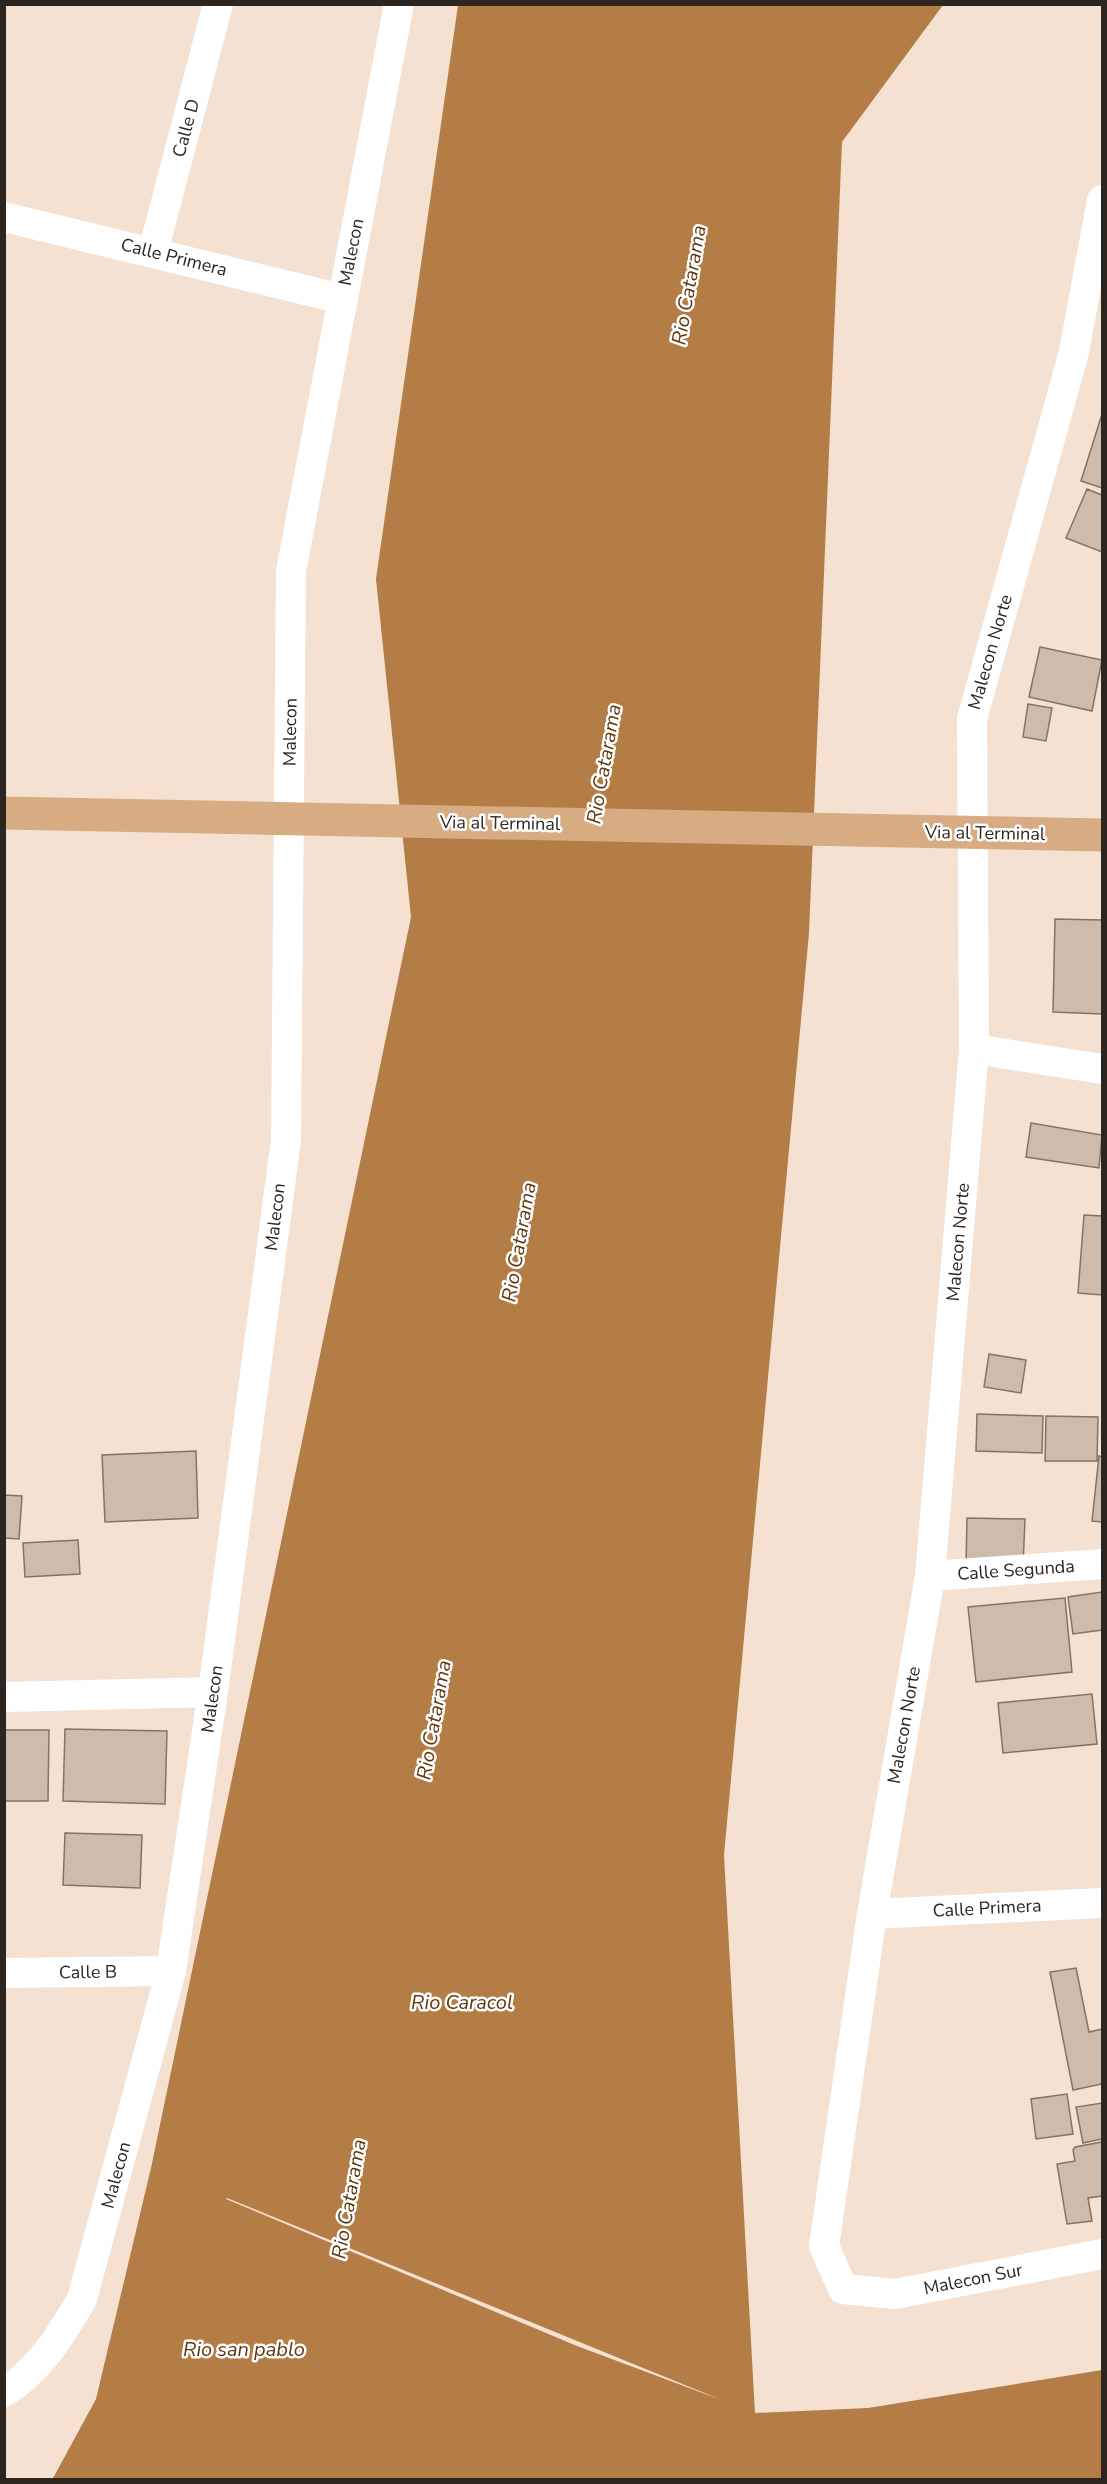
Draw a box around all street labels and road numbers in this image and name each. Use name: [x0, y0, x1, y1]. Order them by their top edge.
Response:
street label: Calle D: [167, 96, 205, 160]
street label: Malecon: [333, 216, 369, 288]
street label: Calle Primera: [118, 232, 230, 282]
street label: Malecon Norte: [962, 592, 1018, 712]
street label: Malecon: [277, 698, 303, 766]
street label: Via al Terminal: [439, 810, 561, 836]
street label: Via al Terminal: [924, 820, 1046, 846]
street label: Malecon: [259, 1182, 291, 1252]
street label: Malecon Norte: [941, 1182, 975, 1302]
street label: Calle Segunda: [956, 1554, 1076, 1586]
street label: Malecon: [195, 1664, 229, 1734]
street label: Malecon Norte: [882, 1664, 926, 1786]
street label: Calle Primera: [932, 1893, 1042, 1923]
street label: Calle B: [59, 1959, 117, 1985]
street label: Malecon: [96, 2139, 136, 2211]
street label: Malecon Sur: [921, 2258, 1025, 2300]

